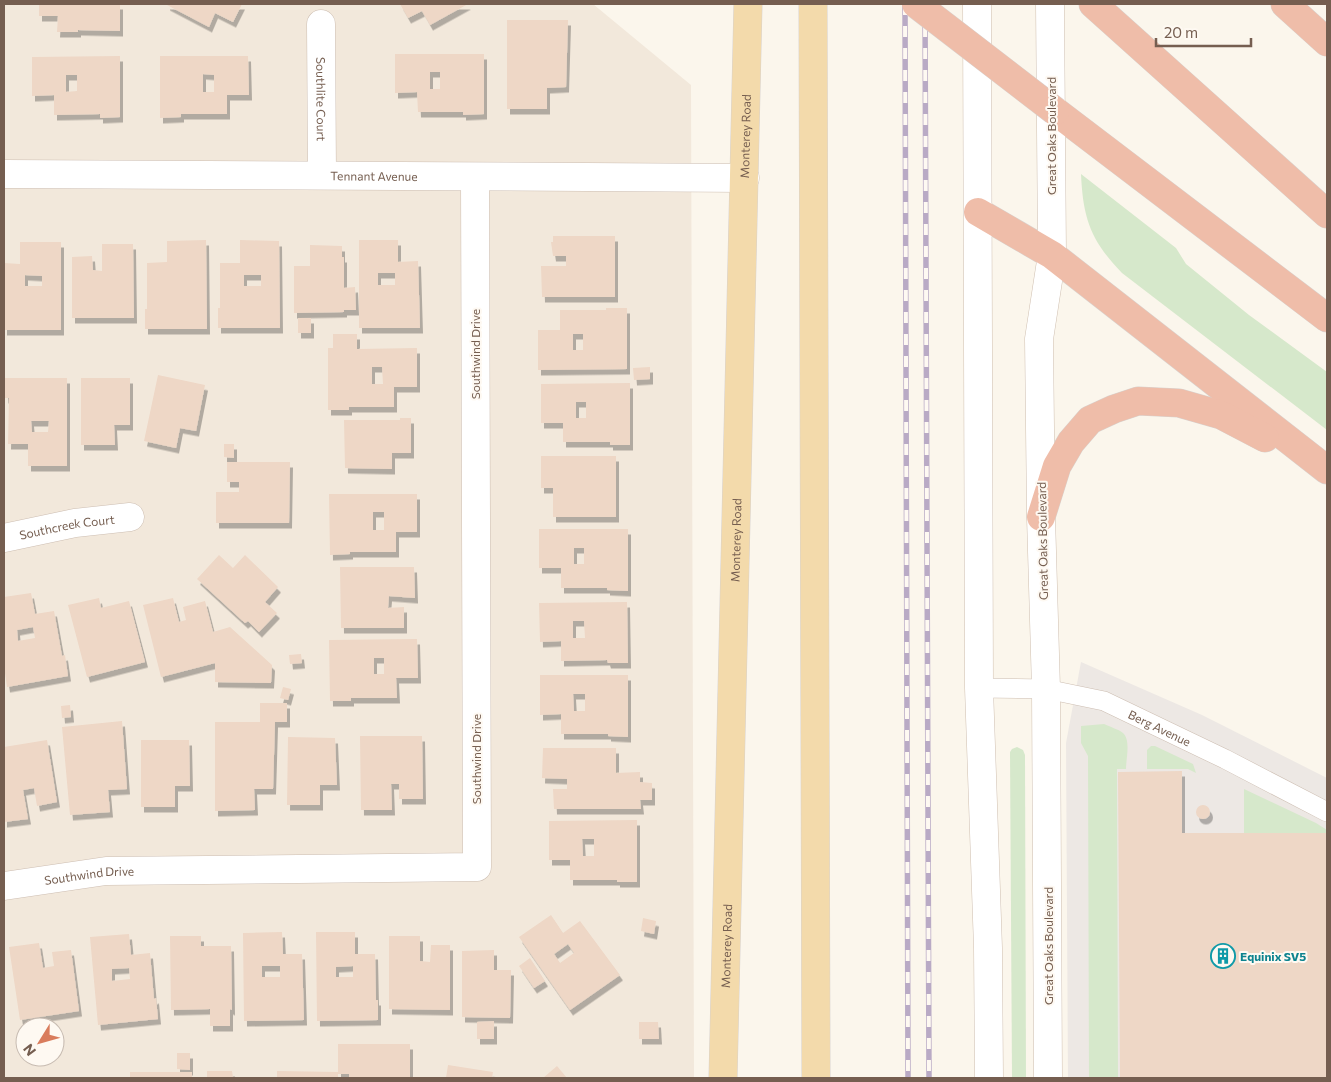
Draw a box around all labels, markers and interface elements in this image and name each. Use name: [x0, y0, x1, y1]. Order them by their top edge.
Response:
scale bar: [1156, 15, 1251, 47]
text: 20 m: [1164, 23, 1198, 41]
street label: Southlite Court: [314, 57, 329, 141]
street label: Great Oaks Boulevard: [1044, 77, 1058, 195]
street label: Monterey Road: [737, 94, 753, 178]
street label: Tennant Avenue: [330, 168, 418, 183]
street label: Southwind Drive: [468, 309, 482, 399]
street label: Great Oaks Boulevard: [1034, 482, 1050, 600]
street label: Monterey Road: [728, 498, 743, 582]
street label: Southcreek Court: [18, 512, 115, 542]
street label: Berg Avenue: [1126, 707, 1193, 749]
street label: Southwind Drive: [469, 714, 483, 804]
street label: Southwind Drive: [43, 864, 134, 887]
street label: Great Oaks Boulevard: [1041, 887, 1055, 1005]
street label: Monterey Road: [718, 904, 734, 988]
building icon: Equinix SV5: [1210, 943, 1236, 969]
place label: Equinix SV5: [1240, 949, 1306, 963]
north arrow: [15, 1017, 65, 1067]
text: N: [19, 1041, 39, 1059]

